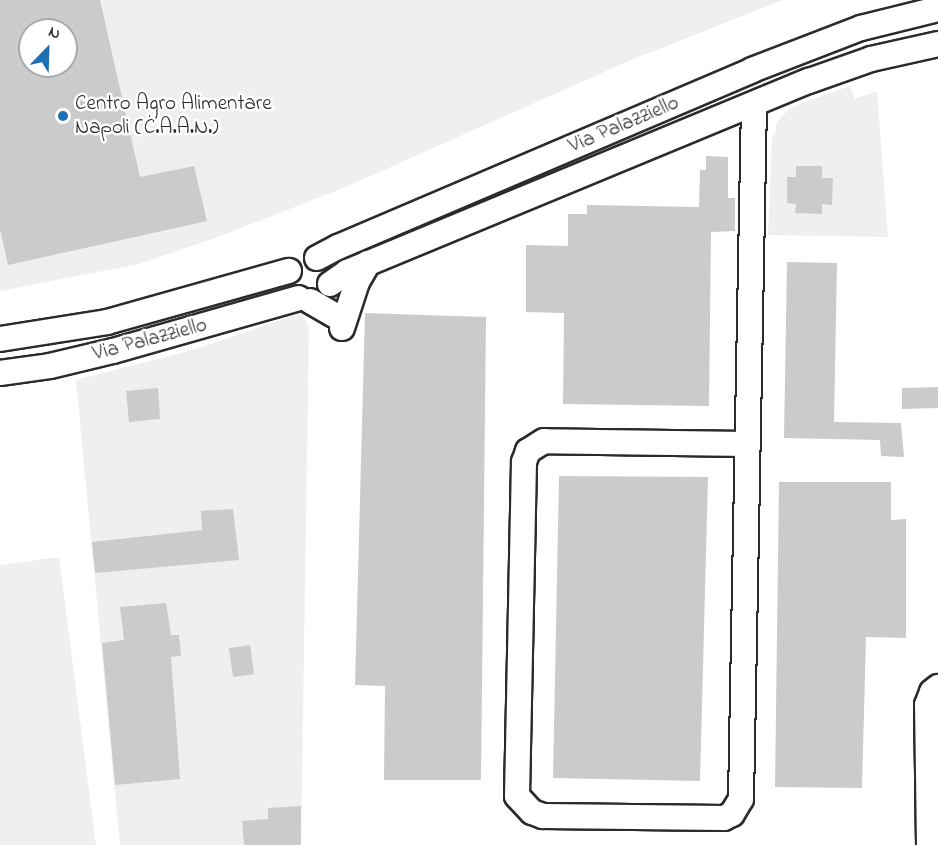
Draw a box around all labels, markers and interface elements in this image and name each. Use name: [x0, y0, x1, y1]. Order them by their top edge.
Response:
north arrow: [18, 18, 78, 78]
text: N: [45, 20, 64, 46]
place label: Centro Agro Alimentare Napoli (C.A.A.N.): [75, 91, 272, 141]
street label: Via Palazziello: [565, 91, 683, 159]
marker: Centro Agro Alimentare Napoli (C.A.A.N.): [56, 109, 70, 123]
street label: Via Palazziello: [90, 313, 210, 367]

